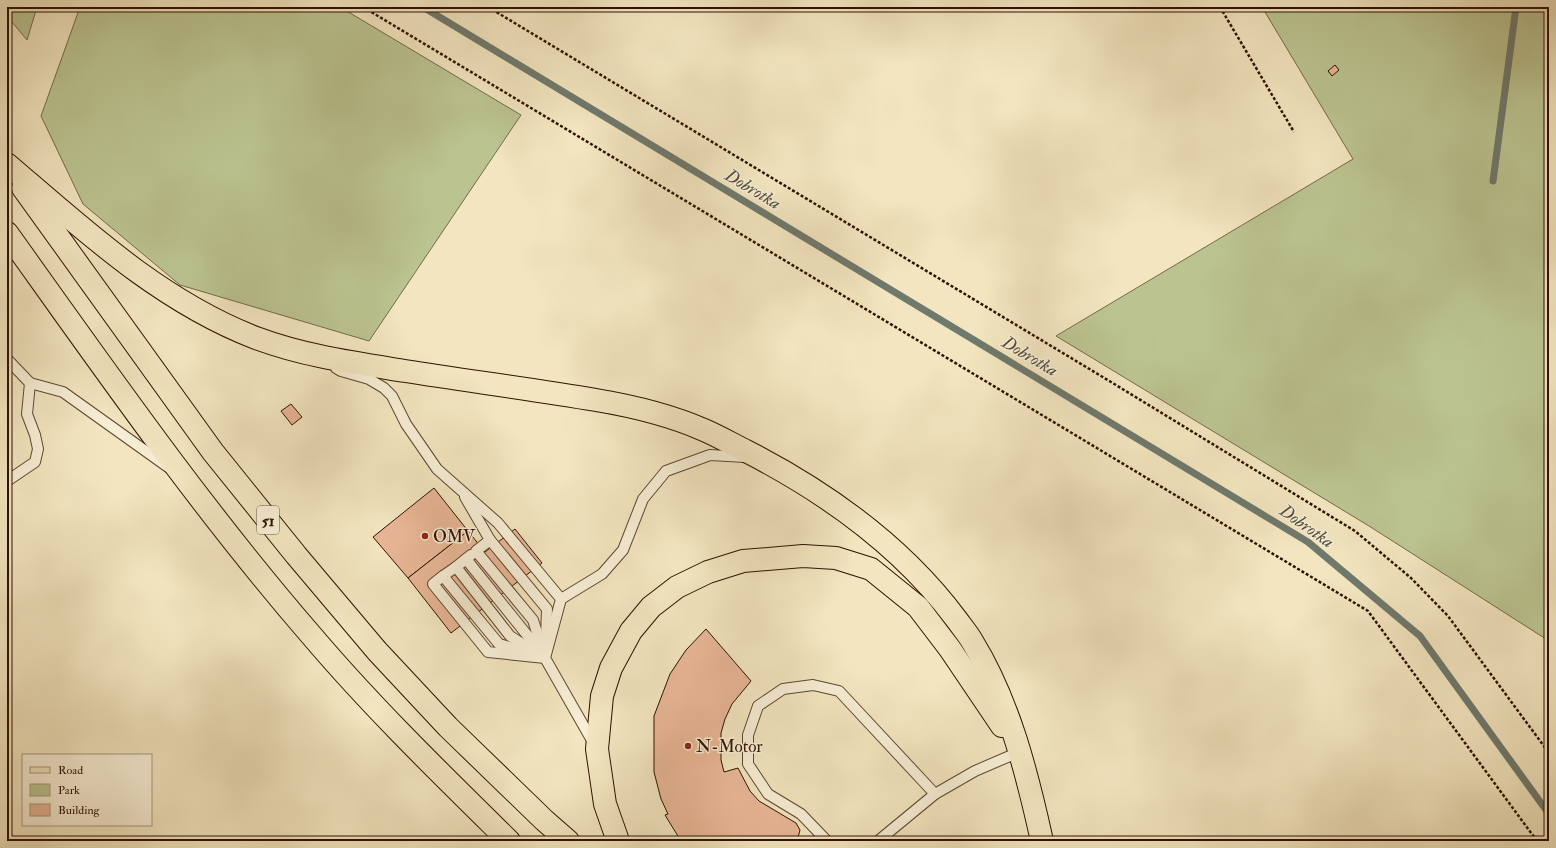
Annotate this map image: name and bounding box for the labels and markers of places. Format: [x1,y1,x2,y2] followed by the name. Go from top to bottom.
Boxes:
[433,526,476,547] place label: OMV
[420,531,430,541] marker: OMV
[696,736,763,757] place label: N-Motor
[683,741,693,751] marker: N-Motor

